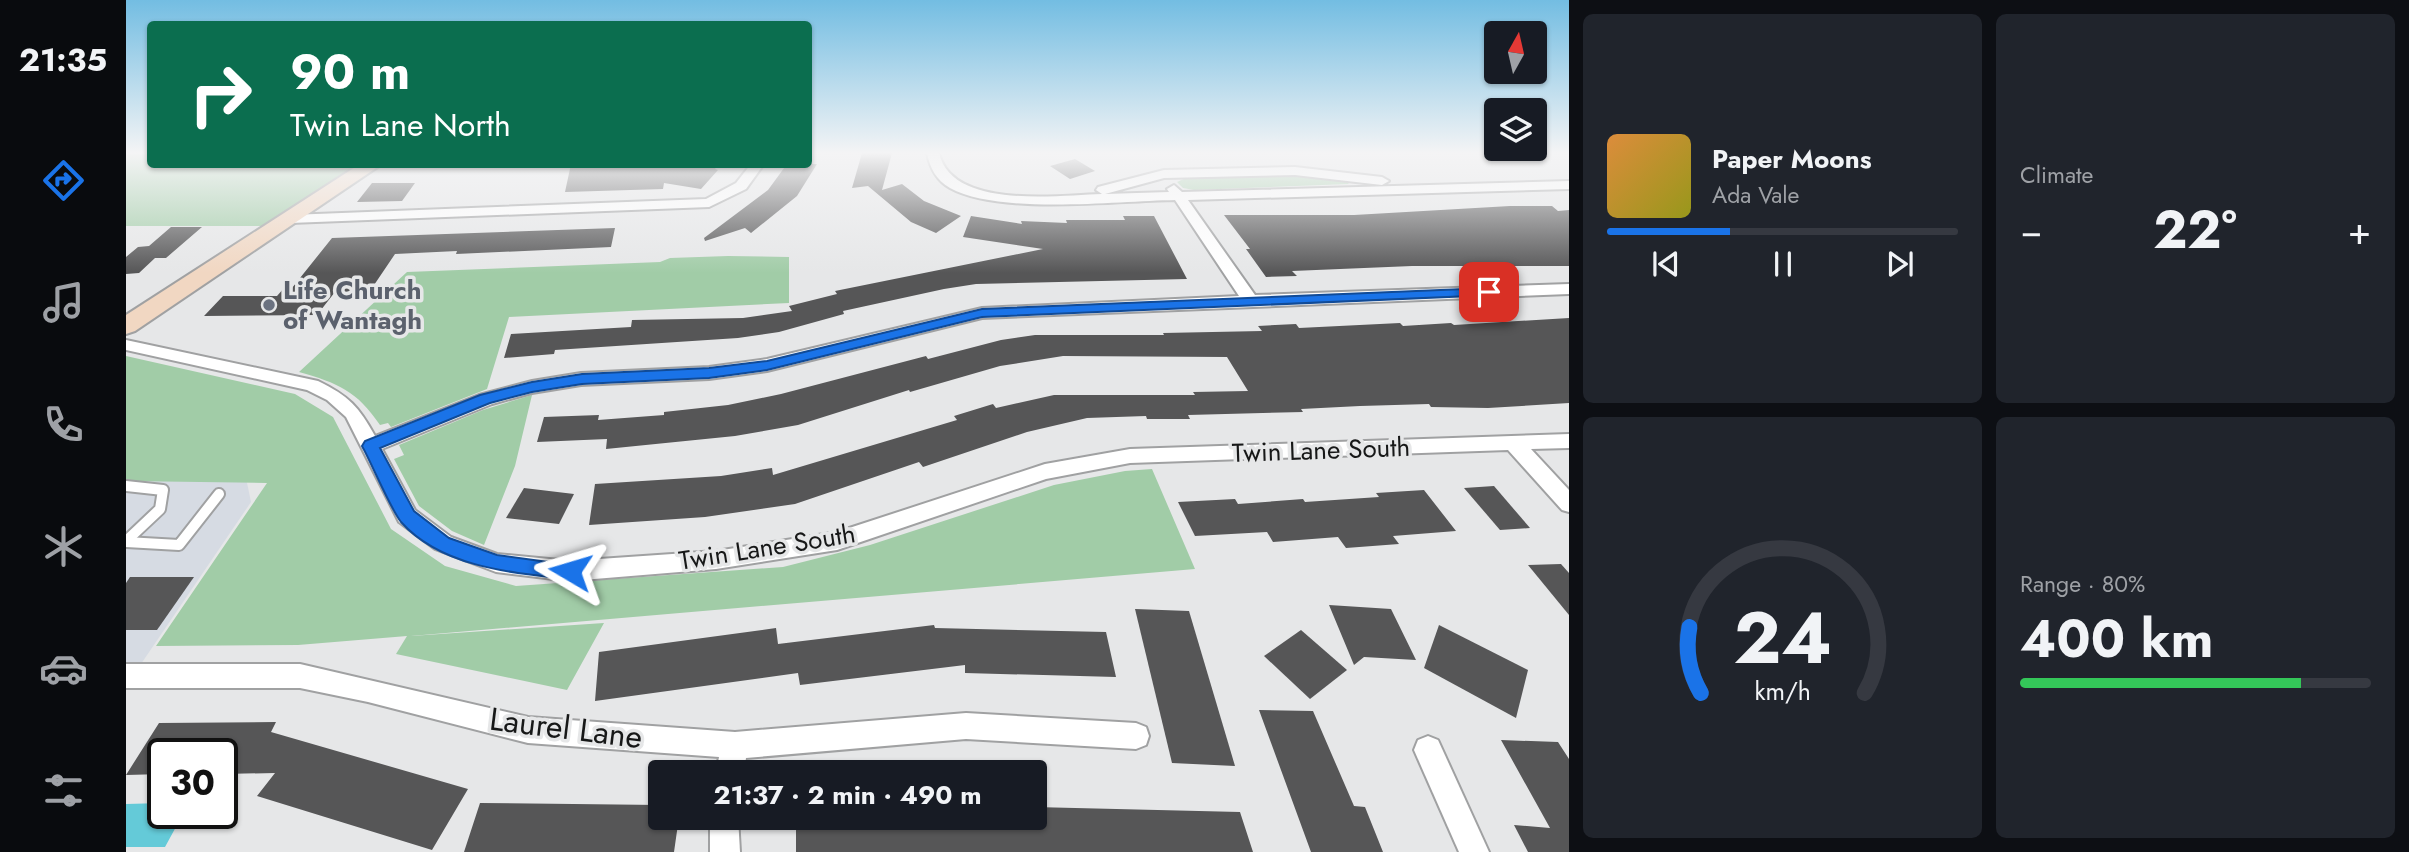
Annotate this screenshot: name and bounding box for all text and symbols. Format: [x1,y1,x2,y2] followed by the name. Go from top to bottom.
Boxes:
[1484,21,1547,84] north arrow
[1484,21,1547,161] map controls
[19,37,107,83] text: 21:35
[290,37,410,107] text: 90 m
[175,49,266,140] icon: right
[1484,98,1547,161] button: layers
[290,102,511,148] text: Twin Lane North
[1712,140,1872,178] text: Paper Moons
[39,156,88,205] icon: directions
[2020,158,2093,192] text: Climate
[1712,178,1799,212] text: Ada Vale
[2153,192,2237,268] text: 22°
[2020,203,2042,258] text: −
[2348,203,2371,258] text: +
[1647,245,1685,283] icon: previous
[1764,245,1802,283] icon: pause
[1881,245,1919,283] icon: next
[1459,262,1519,322] pin
[283,271,422,339] place label: Life Church of Wantagh
[1470,273,1508,311] icon: arrive
[39,278,88,327] icon: music
[261,297,277,313] marker: Life Church of Wantagh
[39,400,88,449] icon: phone
[1231,428,1411,472] street label: Twin Lane South
[676,514,858,580] street label: Twin Lane South
[39,522,88,571] icon: climate
[533,534,607,608] position arrow
[2020,567,2145,601] text: Range · 80%
[1733,586,1832,691] text: 24
[2020,601,2213,677] text: 400 km
[39,644,88,693] icon: car
[1754,673,1811,709] text: km/h
[487,696,645,760] street label: Laurel Lane
[147,738,238,829] speed limit sign: 30
[39,766,88,815] icon: filters
[713,776,982,814] text: 21:37 · 2 min · 490 m

